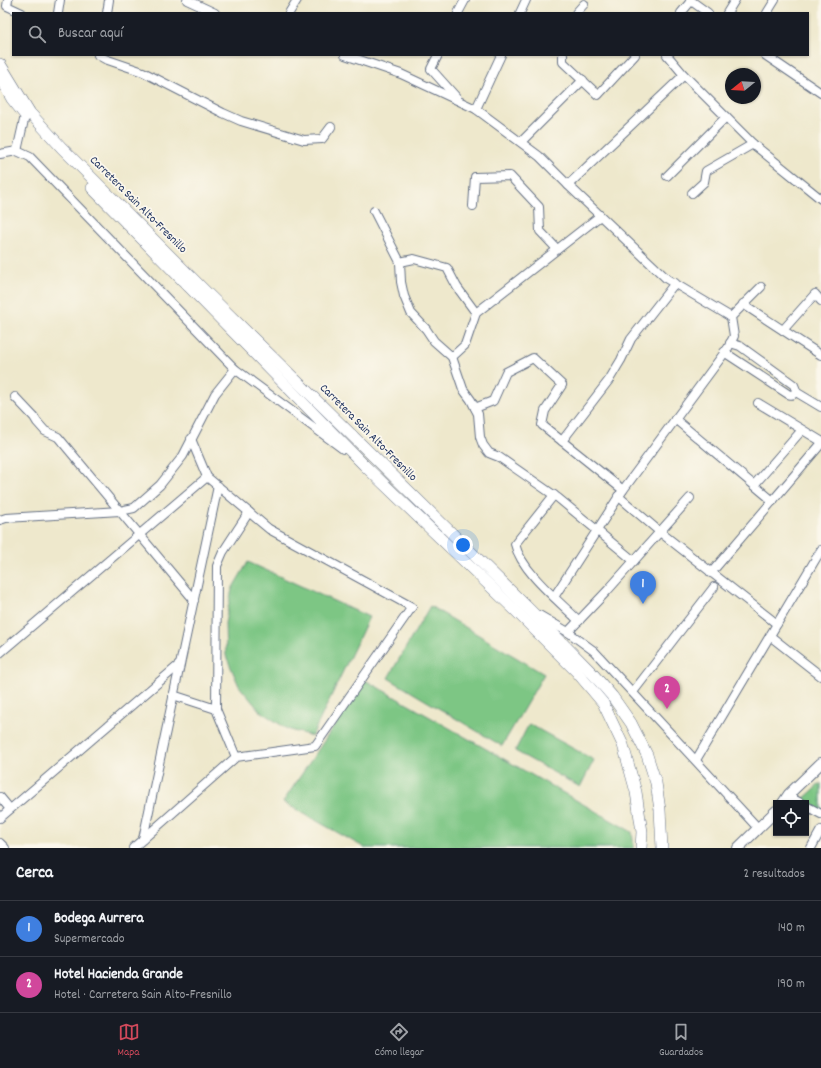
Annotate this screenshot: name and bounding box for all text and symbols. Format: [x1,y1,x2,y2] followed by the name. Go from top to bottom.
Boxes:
[12,12,809,56] search box
[26,23,48,45] icon: search
[58,23,123,45] text: Buscar aquí
[725,68,761,104] north arrow
[85,152,191,258] street label: Carretera Sain Alto-Fresnillo
[315,380,421,486] street label: Carretera Sain Alto-Fresnillo
[453,535,473,555] your location
[630,571,656,604] pin: 1
[654,676,680,709] pin: 2
[773,800,809,836] map controls
[773,800,809,836] button: locate
[16,862,53,886] text: Cerca
[743,865,805,884] text: 2 resultados
[54,908,143,930] text: Bodega Aurrera
[28,919,30,938] text: 1
[778,919,805,938] text: 140 m
[54,930,125,949] text: Supermercado
[54,964,183,986] text: Hotel Hacienda Grande
[26,975,32,994] text: 2
[777,975,805,994] text: 190 m
[54,986,232,1005] text: Hotel · Carretera Sain Alto-Fresnillo
[118,1021,140,1061] tab: Mapa
[375,1021,424,1061] tab: Cómo llegar
[659,1021,703,1061] tab: Guardados

